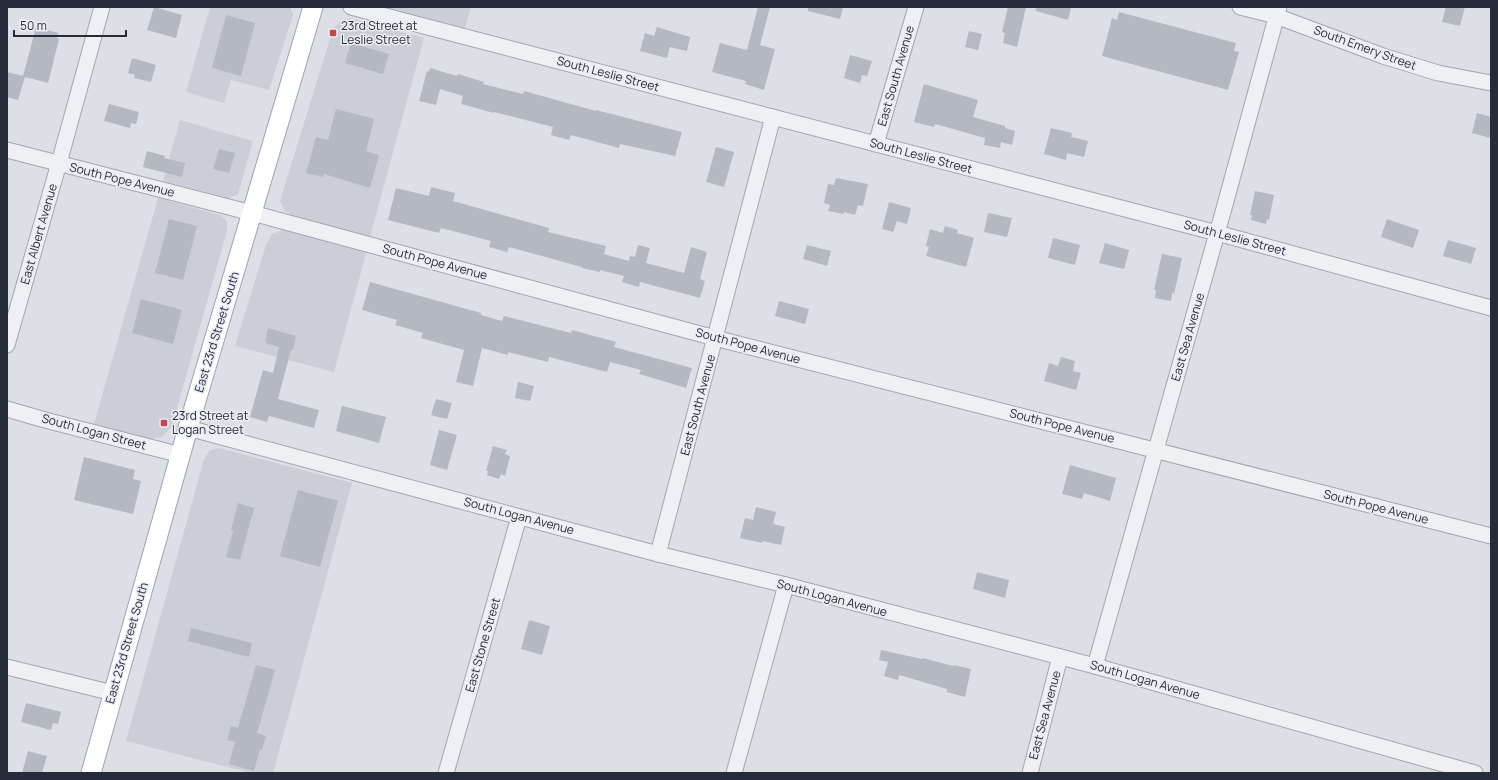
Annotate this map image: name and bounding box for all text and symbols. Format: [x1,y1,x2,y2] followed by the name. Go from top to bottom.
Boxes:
[14,12,126,38] scale bar
[20,17,47,34] text: 50 m
[341,17,418,48] place label: 23rd Street at Leslie Street
[1311,21,1419,74] street label: South Emery Street
[873,24,918,128] street label: East South Avenue
[328,28,338,38] marker: 23rd Street at Leslie Street
[555,52,662,95] street label: South Leslie Street
[868,134,975,177] street label: South Leslie Street
[68,158,177,201] street label: South Pope Avenue
[16,181,61,286] street label: East Albert Avenue
[1182,216,1289,259] street label: South Leslie Street
[381,239,489,284] street label: South Pope Avenue
[190,269,243,394] street label: East 23rd Street South
[1167,291,1208,383] street label: East Sea Avenue
[694,323,802,368] street label: South Pope Avenue
[676,352,719,457] street label: East South Avenue
[1008,404,1117,447] street label: South Pope Avenue
[172,407,249,438] place label: 23rd Street at Logan Street
[40,409,149,454] street label: South Logan Street
[159,418,169,428] marker: 23rd Street at Logan Street
[1322,485,1431,528] street label: South Pope Avenue
[462,493,576,538] street label: South Logan Avenue
[775,575,889,620] street label: South Logan Avenue
[101,580,152,705] street label: East 23rd Street South
[461,595,504,694] street label: East Stone Street
[1088,656,1202,703] street label: South Logan Avenue
[1024,669,1065,761] street label: East Sea Avenue

